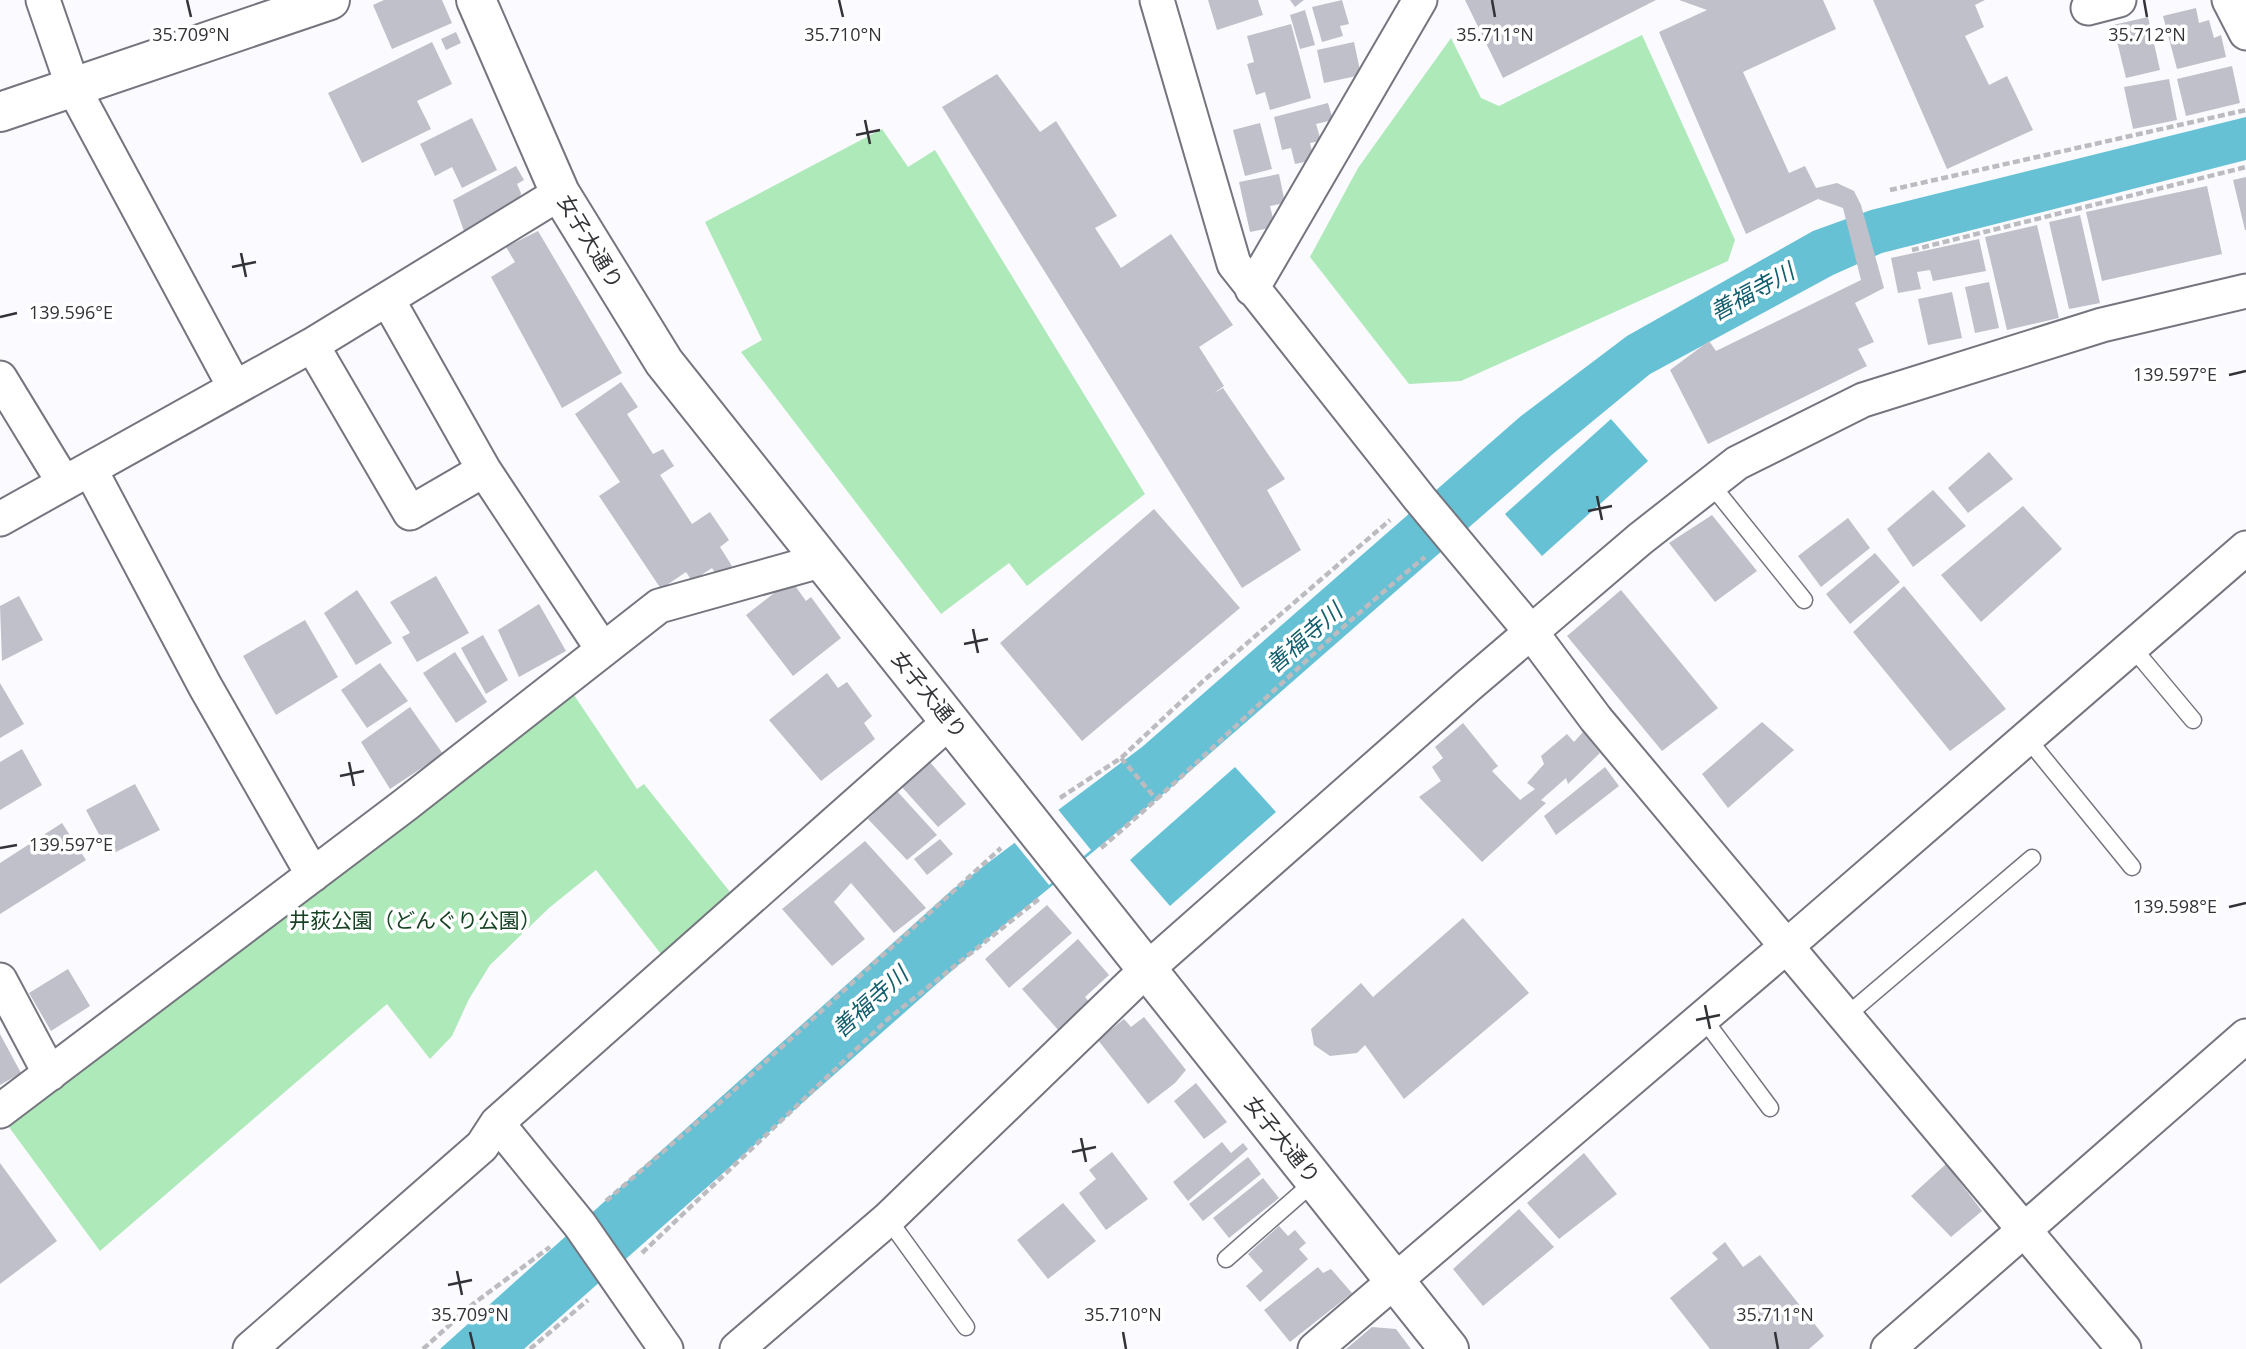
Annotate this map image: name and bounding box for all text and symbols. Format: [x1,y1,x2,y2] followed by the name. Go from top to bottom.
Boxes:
[152,22,230,46] text: 35.709°N
[804,22,882,46] text: 35.710°N
[1456,22,1534,46] text: 35.711°N
[2108,22,2186,46] text: 35.712°N
[552,189,630,294] street label: 女子大通り
[1704,253,1802,327] water label: 善福寺川
[29,300,113,324] text: 139.596°E
[2133,362,2217,386] text: 139.597°E
[1258,593,1351,679] water label: 善福寺川
[886,645,974,744] street label: 女子大通り
[29,832,113,856] text: 139.597°E
[2133,894,2217,918] text: 139.598°E
[289,906,541,934] park label: 井荻公園（どんぐり公園）
[824,957,916,1044] water label: 善福寺川
[1239,1090,1327,1189] street label: 女子大通り
[431,1302,509,1326] text: 35.709°N
[1084,1302,1162,1326] text: 35.710°N
[1736,1302,1814,1326] text: 35.711°N

